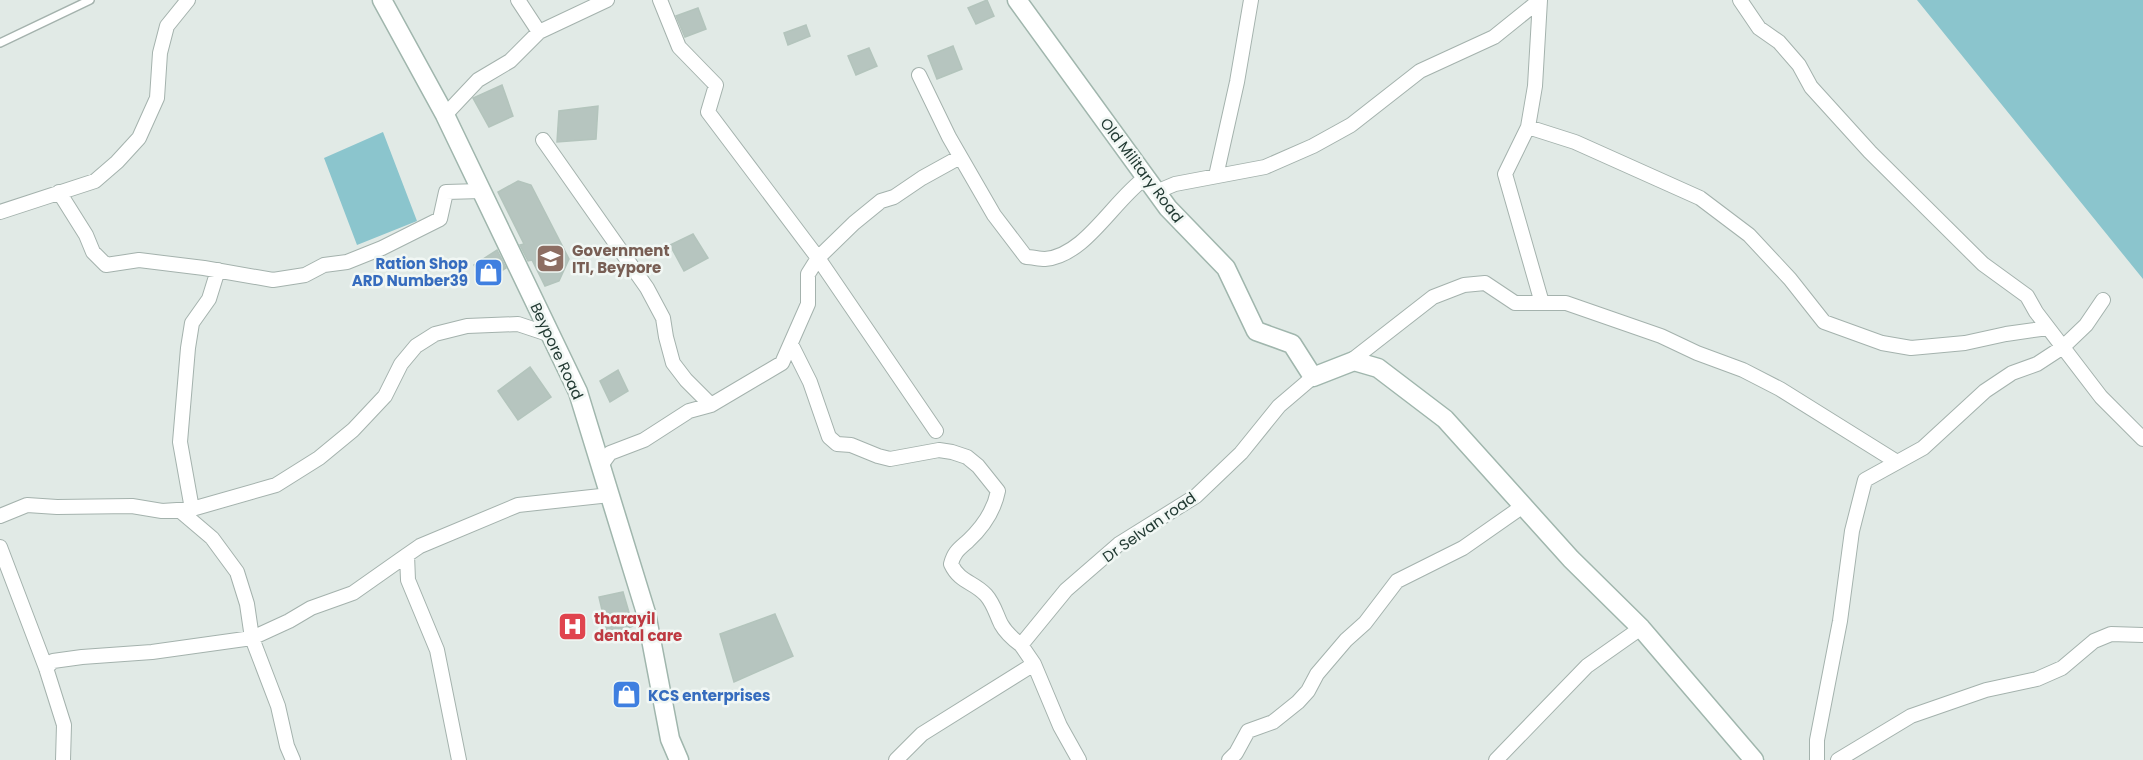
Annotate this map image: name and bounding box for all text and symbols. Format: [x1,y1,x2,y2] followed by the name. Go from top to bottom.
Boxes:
[1096,113,1188,227] street label: Old Military Road
[572,240,669,278] place label: Government ITI, Beypore
[535,243,567,275] school or university icon: Government ITI, Beypore
[352,253,468,291] place label: Ration Shop ARD Number39
[473,256,505,288] shop icon: Ration Shop ARD Number39
[525,299,589,403] street label: Beypore Road
[1098,487,1200,567] street label: Dr Selvan road
[594,608,682,646] place label: tharayil dental care
[557,611,589,643] hospital icon: tharayil dental care
[611,679,643,711] shop icon: KCS enterprises
[648,685,770,706] place label: KCS enterprises

